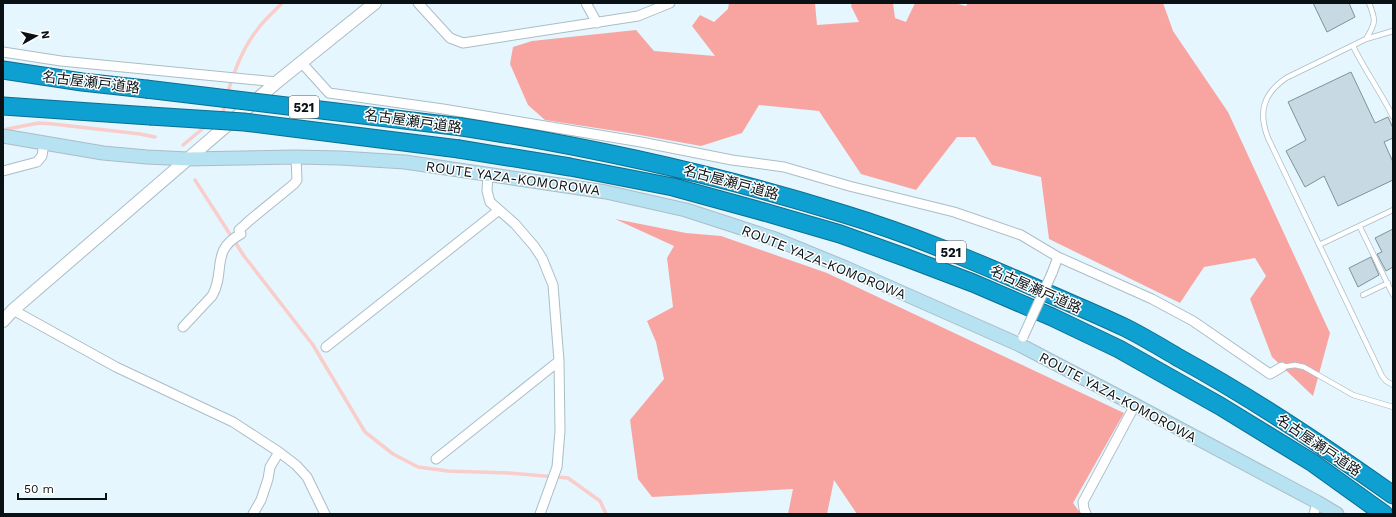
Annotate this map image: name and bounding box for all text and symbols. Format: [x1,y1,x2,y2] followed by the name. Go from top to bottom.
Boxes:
[16,16,56,56] north arrow
[38,30,52,40] text: N
[41,68,141,96] street label: 名古屋瀬戸道路
[289,96,319,118] road number: 521
[363,106,463,136] street label: 名古屋瀬戸道路
[425,158,601,198] street label: ROUTE YAZA-KOMOROWA
[682,162,780,202] street label: 名古屋瀬戸道路
[739,222,909,302] street label: ROUTE YAZA-KOMOROWA
[936,241,966,263] road number: 521
[988,262,1084,316] street label: 名古屋瀬戸道路
[1037,349,1199,445] street label: ROUTE YAZA-KOMOROWA
[1274,411,1364,479] street label: 名古屋瀬戸道路
[18,475,106,501] scale bar
[24,482,54,496] text: 50 m

